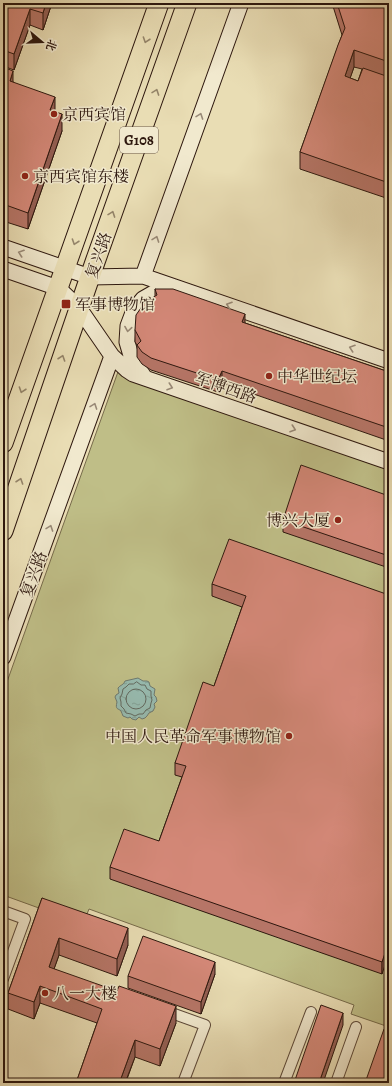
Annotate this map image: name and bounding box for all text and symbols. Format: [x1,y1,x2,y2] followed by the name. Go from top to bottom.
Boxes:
[22,22,62,62] north arrow
[142,36,151,43] one-way arrow
[42,37,60,53] text: 北
[151,88,160,95] one-way arrow
[62,104,126,126] place label: 京西宾馆
[49,109,59,119] marker: 京西宾馆
[195,113,204,120] one-way arrow
[120,127,158,153] road number: G108
[33,166,129,188] place label: 京西宾馆东楼
[20,171,30,181] marker: 京西宾馆东楼
[108,211,116,218] one-way arrow
[81,229,117,282] street label: 复兴路
[152,235,160,242] one-way arrow
[71,238,80,245] one-way arrow
[17,250,24,258] one-way arrow
[75,294,155,316] place label: 军事博物馆
[60,298,72,310] marker: 军事博物馆
[226,302,233,310] one-way arrow
[124,326,133,333] one-way arrow
[349,344,356,353] one-way arrow
[58,355,66,362] one-way arrow
[277,366,357,388] place label: 中华世纪坛
[192,367,260,409] street label: 军博西路
[264,371,274,381] marker: 中华世纪坛
[167,382,174,391] one-way arrow
[18,387,26,394] one-way arrow
[89,403,98,410] one-way arrow
[290,425,297,433] one-way arrow
[15,478,23,485] one-way arrow
[266,510,330,532] place label: 博兴大厦
[333,515,343,525] marker: 博兴大厦
[45,525,53,532] one-way arrow
[15,548,52,601] street label: 复兴路
[105,726,281,748] place label: 中国人民革命军事博物馆
[284,731,294,741] marker: 中国人民革命军事博物馆
[53,983,117,1005] place label: 八一大楼
[40,988,50,998] marker: 八一大楼

